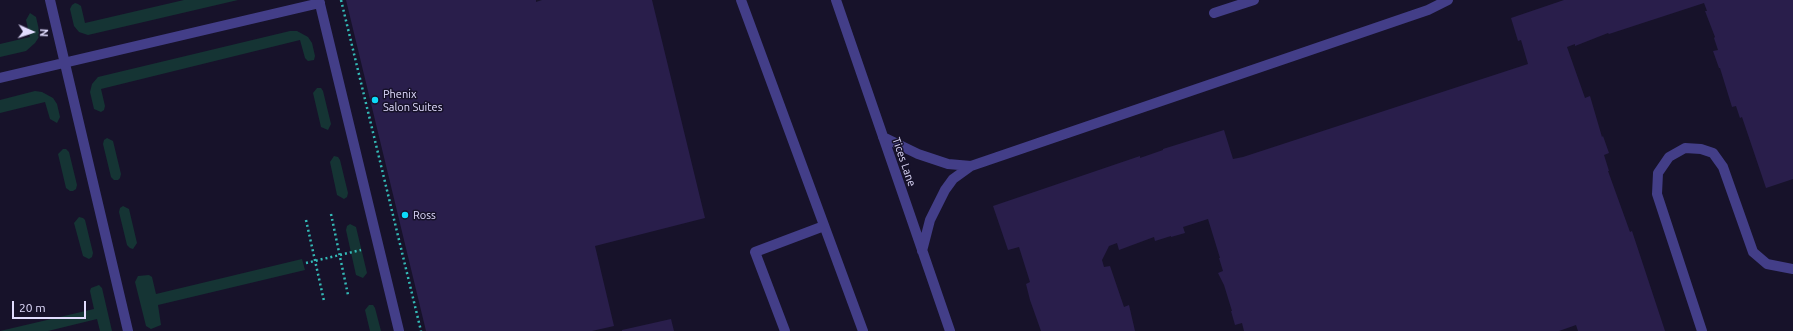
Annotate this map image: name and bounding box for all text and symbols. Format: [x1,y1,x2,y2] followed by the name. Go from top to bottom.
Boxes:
[12,12,52,52] north arrow
[38,28,50,37] text: N
[383,87,442,113] place label: Phenix Salon Suites
[370,95,380,105] marker: Phenix Salon Suites
[889,136,919,188] street label: Tices Lane
[413,208,436,222] place label: Ross
[400,210,410,220] marker: Ross
[14,293,88,319] scale bar
[19,301,46,314] text: 20 m

